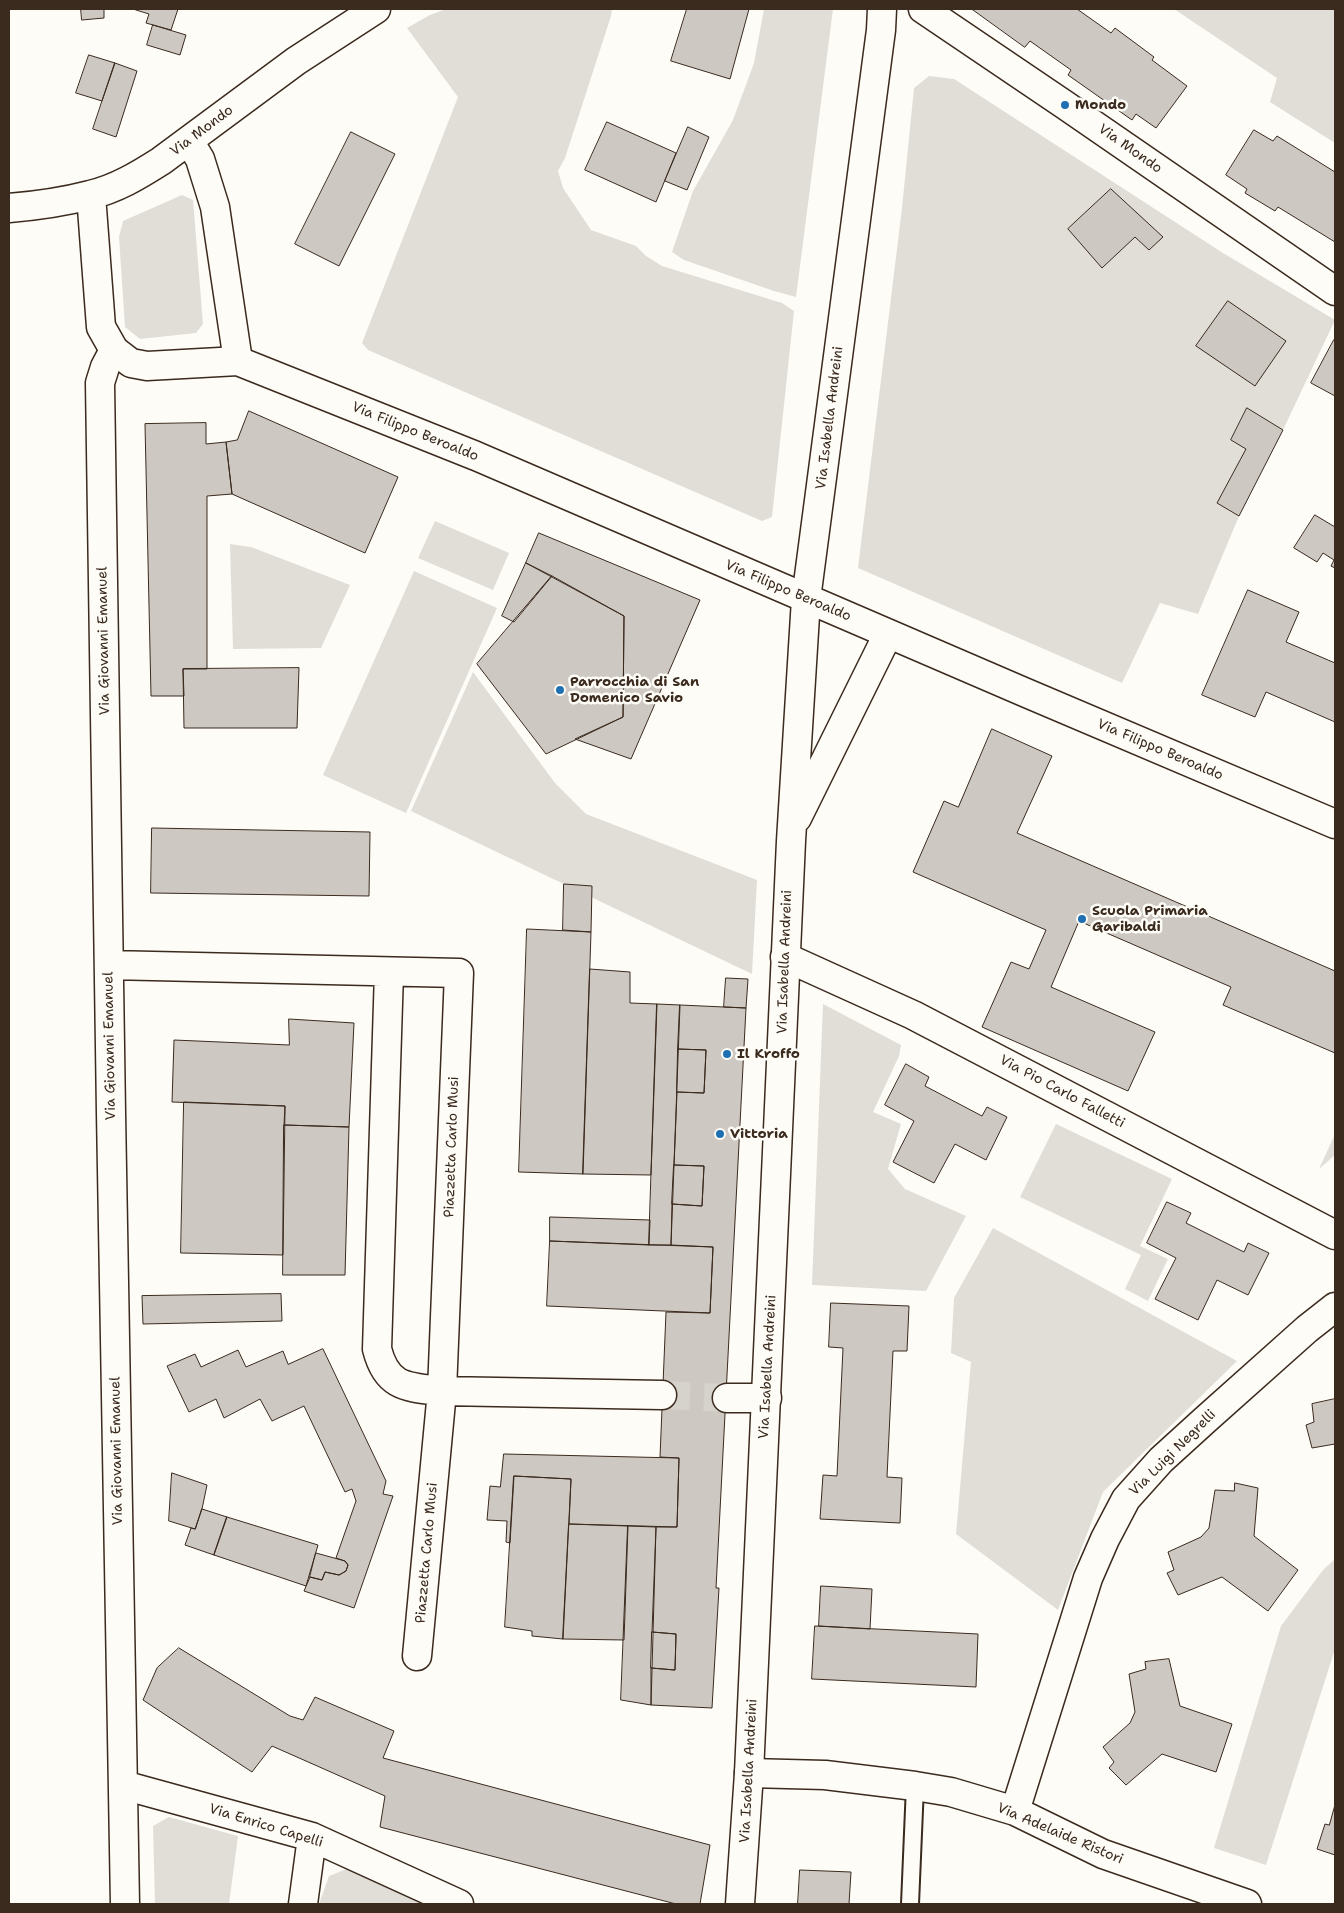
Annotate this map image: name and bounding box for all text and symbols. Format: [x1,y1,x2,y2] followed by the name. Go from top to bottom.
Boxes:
[1075,97,1126,113] place label: Mondo
[1059,99,1071,111] marker: Mondo
[167,102,237,160] street label: Via Mondo
[1095,121,1165,177] street label: Via Mondo
[813,345,847,491] street label: Via Isabella Andreini
[349,399,481,465] street label: Via Filippo Beroaldo
[722,557,854,625] street label: Via Filippo Beroaldo
[94,567,114,715] street label: Via Giovanni Emanuel
[570,674,699,706] place label: Parrocchia di San Domenico Savio
[554,684,566,696] marker: Parrocchia di San Domenico Savio
[1094,716,1226,784] street label: Via Filippo Beroaldo
[774,890,796,1034] street label: Via Isabella Andreini
[1092,903,1208,936] place label: Scuola Primaria Garibaldi
[1076,913,1088,925] marker: Scuola Primaria Garibaldi
[100,972,120,1120] street label: Via Giovanni Emanuel
[737,1046,800,1062] place label: Il Kroffo
[721,1048,733,1060] marker: Il Kroffo
[996,1052,1128,1132] street label: Via Pio Carlo Falletti
[441,1076,463,1218] street label: Piazzetta Carlo Musi
[730,1126,788,1142] place label: Vittoria
[714,1128,726,1140] marker: Vittoria
[756,1294,780,1440] street label: Via Isabella Andreini
[107,1377,127,1525] street label: Via Giovanni Emanuel
[1126,1406,1220,1500] street label: Via Luigi Negrelli
[412,1482,442,1624] street label: Piazzetta Carlo Musi
[737,1698,761,1844] street label: Via Isabella Andreini
[994,1800,1126,1868] street label: Via Adelaide Ristori
[207,1801,325,1851] street label: Via Enrico Capelli

